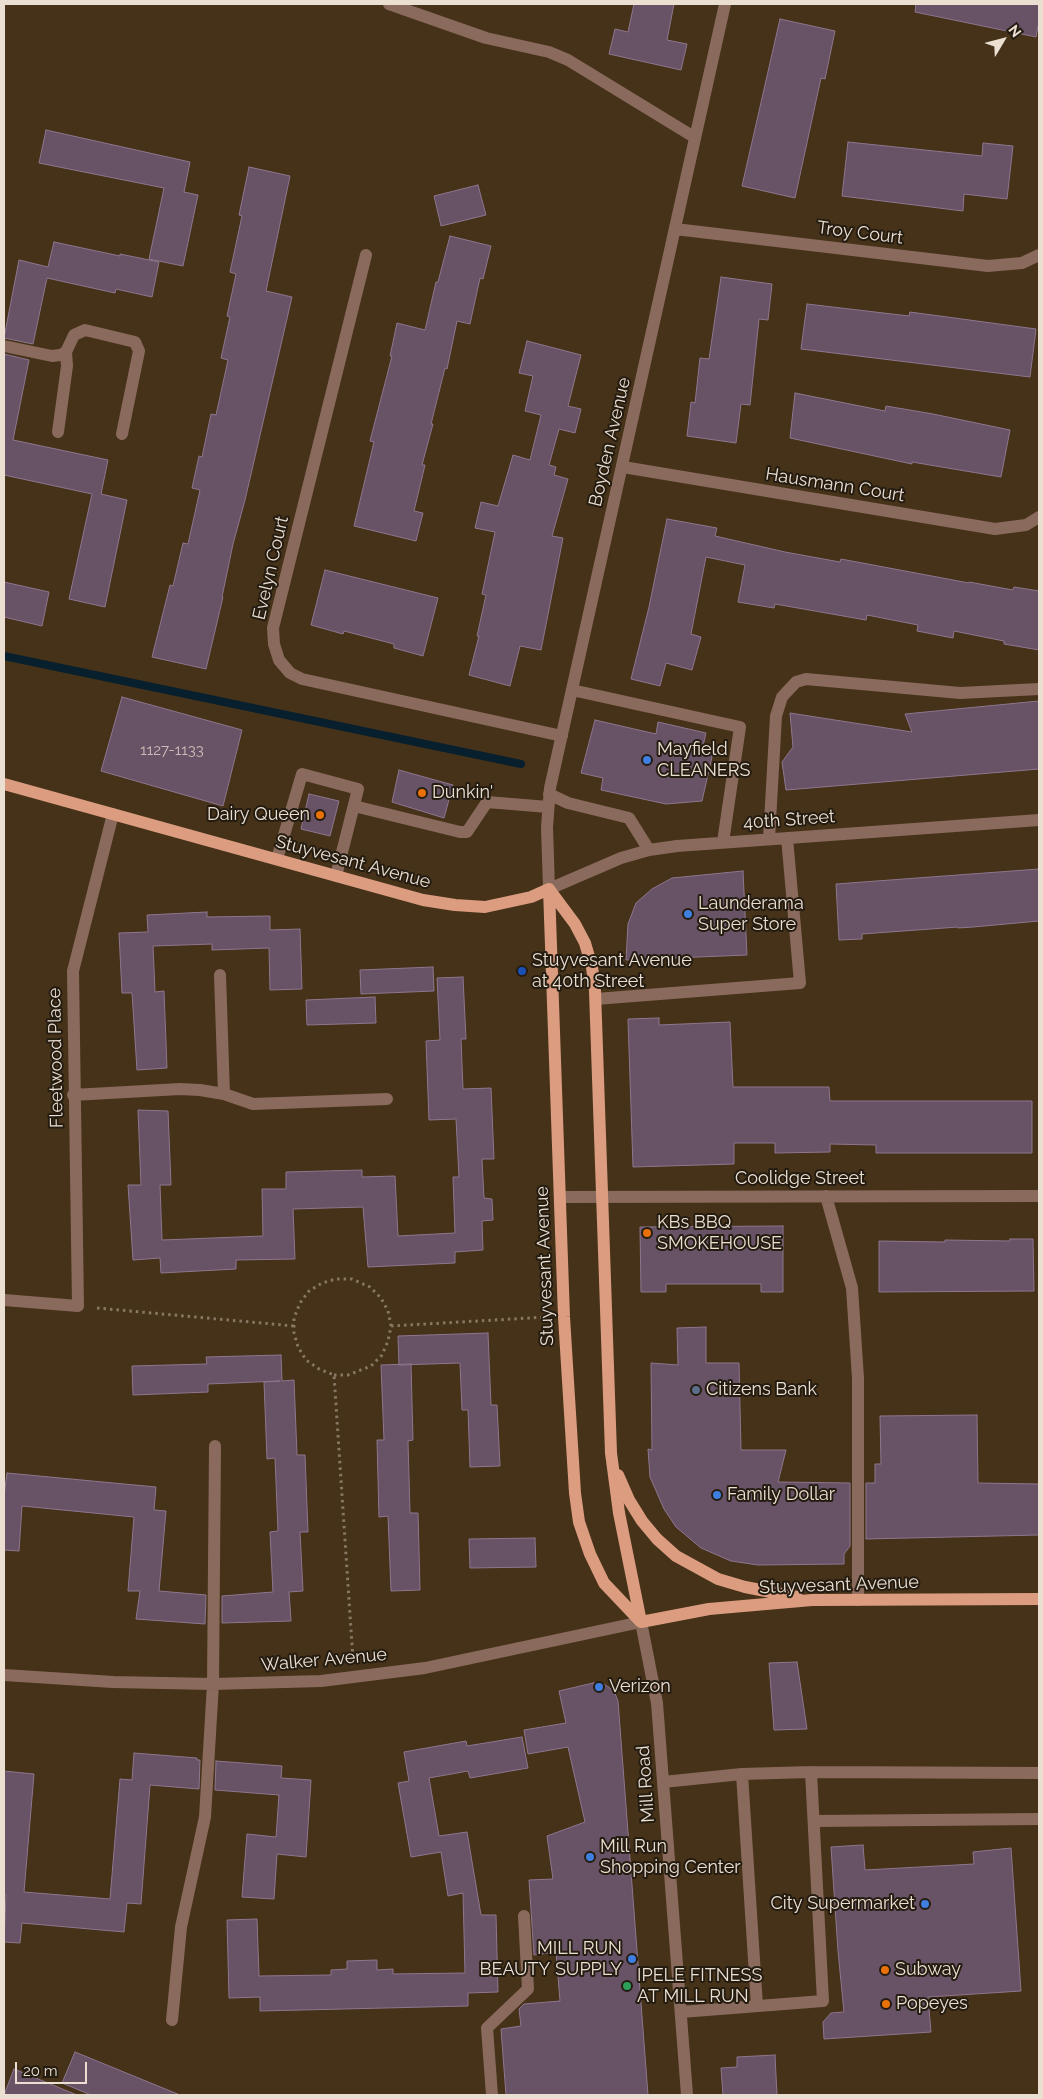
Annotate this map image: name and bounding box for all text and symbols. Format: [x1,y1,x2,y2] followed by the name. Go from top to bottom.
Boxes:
[978,15,1028,65] north arrow
[1005,22,1025,40] text: N
[816,217,904,249] street label: Troy Court
[585,375,635,509] street label: Boyden Avenue
[764,463,906,507] street label: Hausmann Court
[249,514,293,622] street label: Evelyn Court
[657,739,751,782] place label: Mayfield CLEANERS
[140,741,204,759] house number: 1127-1133
[641,754,653,766] marker: Mayfield CLEANERS
[432,782,493,804] place label: Dunkin'
[416,787,428,799] marker: Dunkin'
[207,804,310,826] place label: Dairy Queen
[742,806,836,834] street label: 40th Street
[314,809,326,821] marker: Dairy Queen
[273,831,433,893] street label: Stuyvesant Avenue
[698,893,804,936] place label: Launderama Super Store
[682,908,694,920] marker: Launderama Super Store
[532,950,692,992] place label: Stuyvesant Avenue at 40th Street
[516,965,528,977] marker: Stuyvesant Avenue at 40th Street
[44,988,68,1128] street label: Fleetwood Place
[735,1168,865,1190] street label: Coolidge Street
[531,1186,559,1346] street label: Stuyvesant Avenue
[657,1212,782,1254] place label: KBs BBQ SMOKEHOUSE
[641,1227,653,1239] marker: KBs BBQ SMOKEHOUSE
[706,1379,817,1401] place label: Citizens Bank
[690,1384,702,1396] marker: Citizens Bank
[727,1484,835,1506] place label: Family Dollar
[711,1489,723,1501] marker: Family Dollar
[759,1571,919,1599] street label: Stuyvesant Avenue
[260,1644,388,1676] street label: Walker Avenue
[609,1676,671,1698] place label: Verizon
[593,1681,605,1693] marker: Verizon
[633,1745,659,1823] street label: Mill Road
[600,1836,741,1878] place label: Mill Run Shopping Center
[584,1851,596,1863] marker: Mill Run Shopping Center
[771,1893,915,1915] place label: City Supermarket
[919,1898,931,1910] marker: City Supermarket
[479,1938,622,1980] place label: MILL RUN BEAUTY SUPPLY
[626,1953,638,1965] marker: MILL RUN BEAUTY SUPPLY
[895,1959,961,1981] place label: Subway
[879,1964,891,1976] marker: Subway
[637,1965,762,2008] place label: IPELE FITNESS AT MILL RUN
[621,1980,633,1992] marker: IPELE FITNESS AT MILL RUN
[896,1993,968,2015] place label: Popeyes
[880,1998,892,2010] marker: Popeyes
[18,2052,90,2084] scale bar
[23,2062,58,2080] text: 20 m

